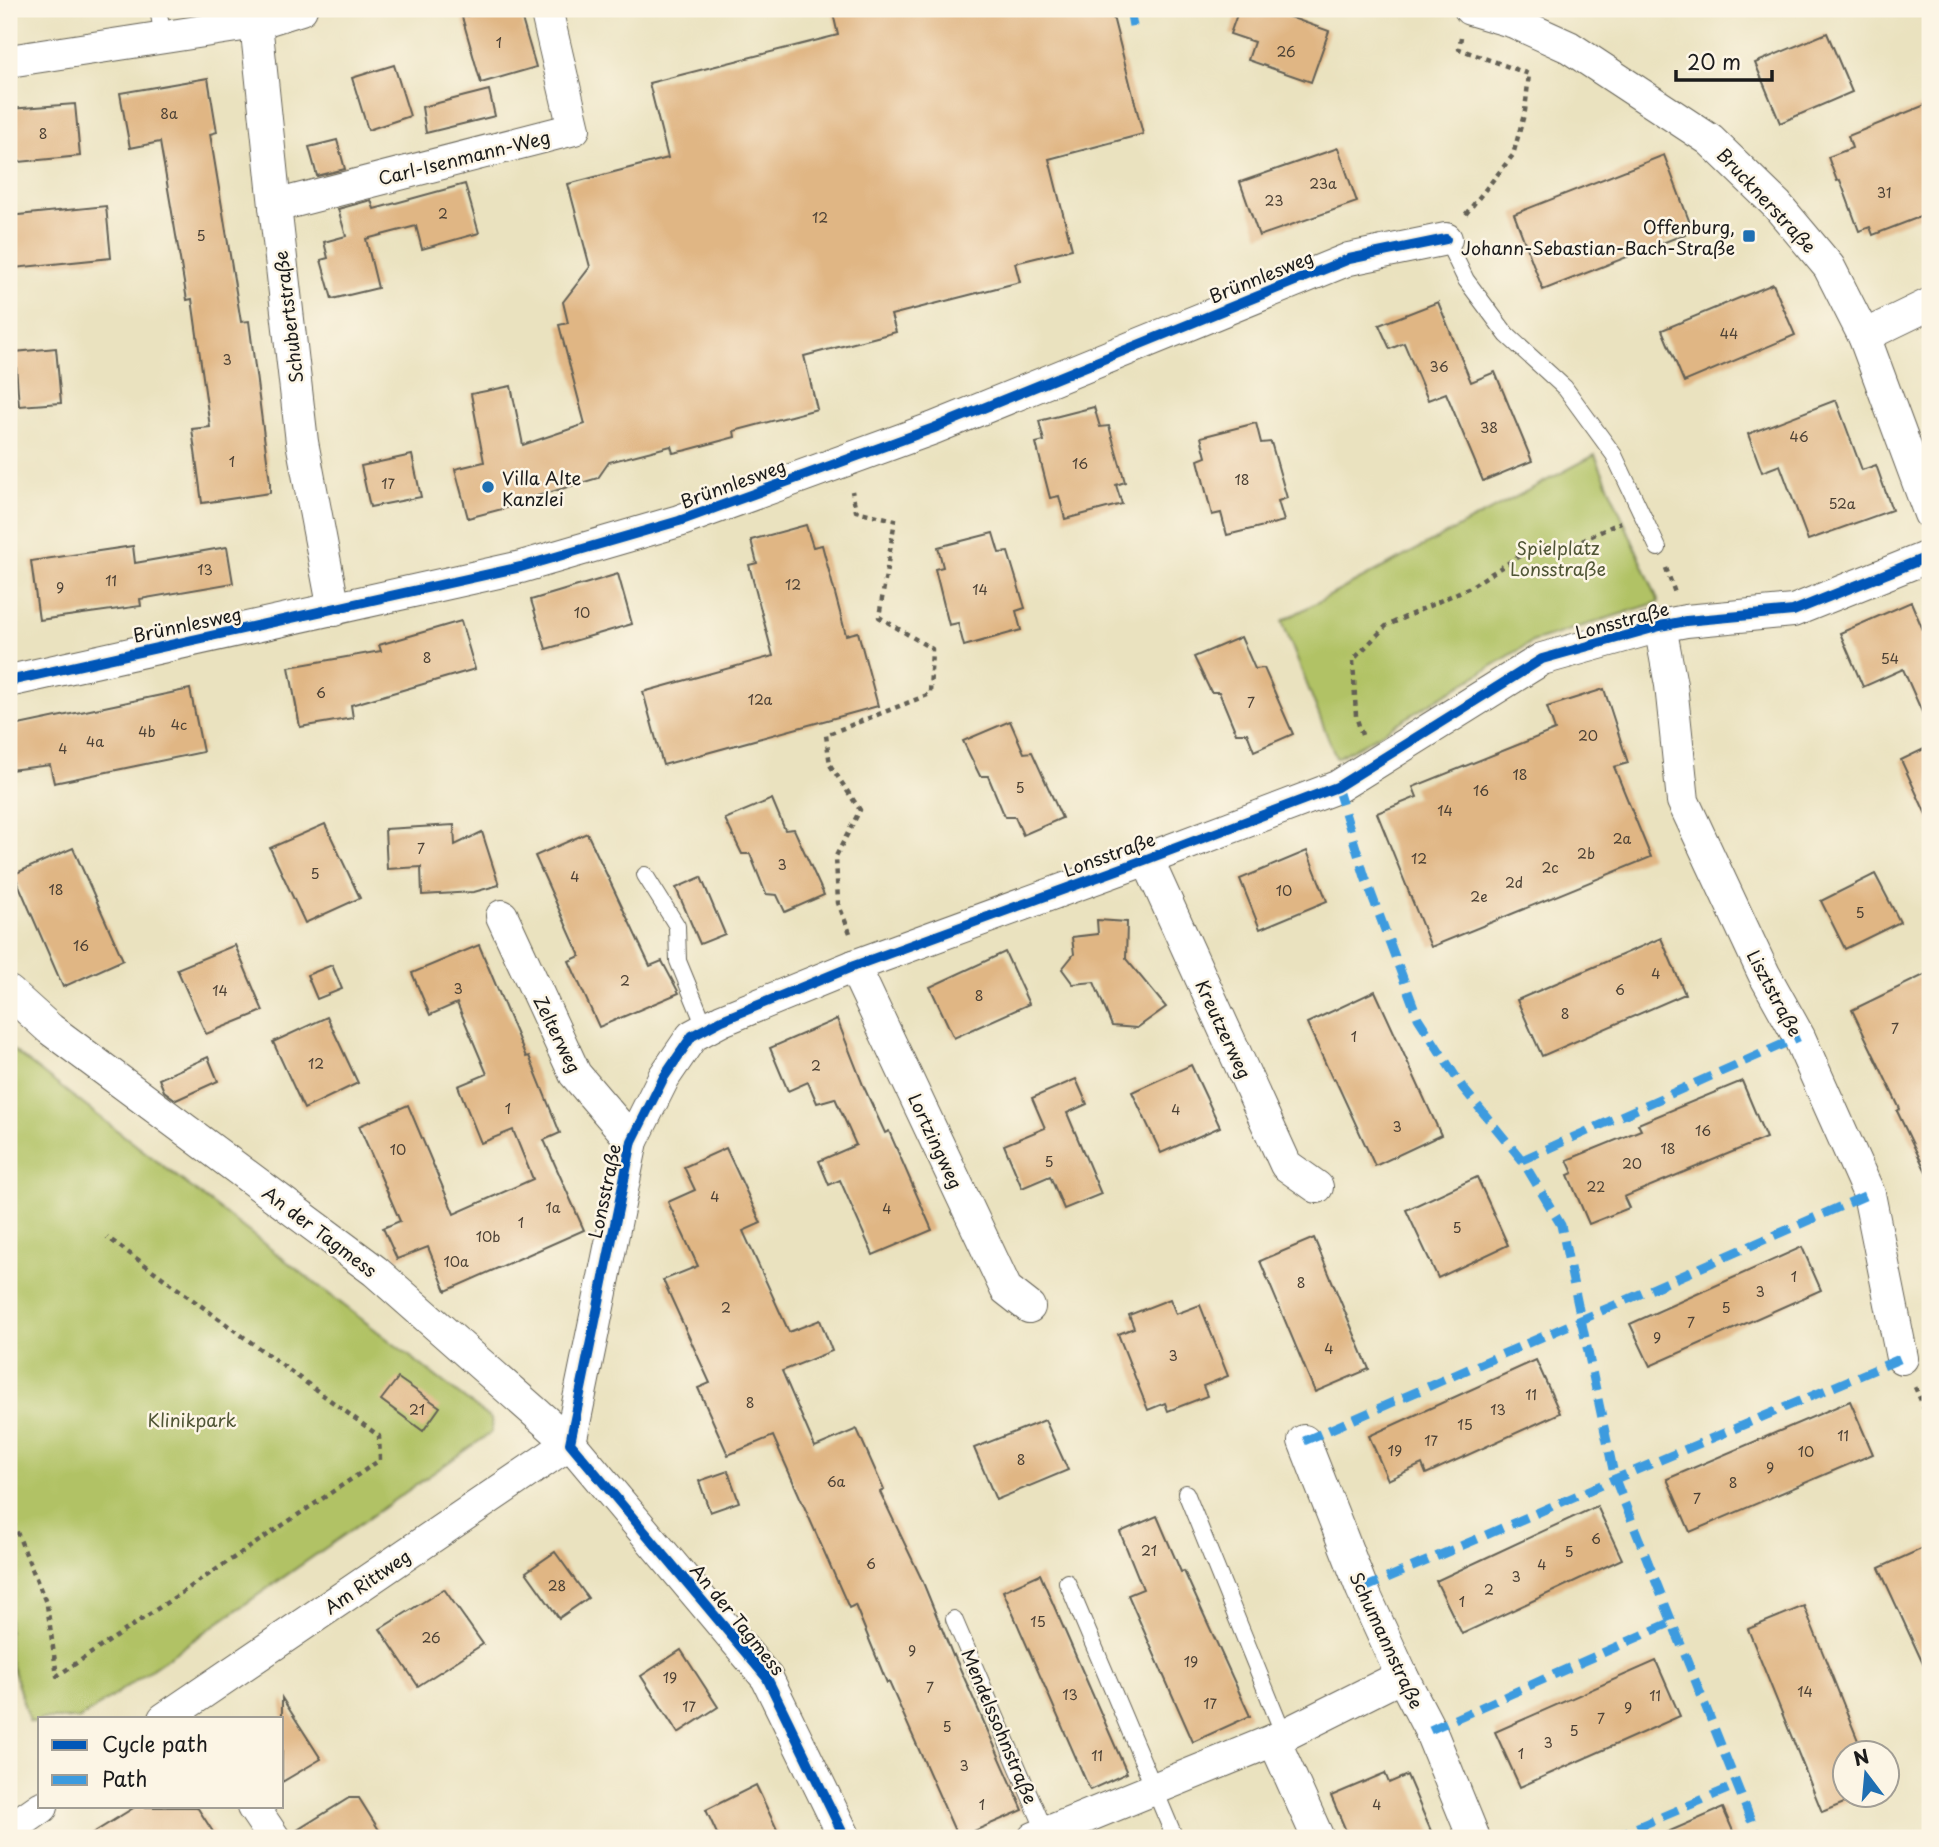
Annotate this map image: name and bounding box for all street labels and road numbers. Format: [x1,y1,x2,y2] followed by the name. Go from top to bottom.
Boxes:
[375,123,553,191] street label: Carl-Isenmann-Weg
[1711,141,1823,259] street label: Brucknerstraße
[1205,243,1317,309] street label: Brünnlesweg
[266,249,310,385] street label: Schubertstraße
[676,451,790,515] street label: Brünnlesweg
[1572,595,1672,645] street label: Lonsstraße
[130,599,244,649] street label: Brünnlesweg
[1059,825,1159,883] street label: Lonsstraße
[1741,945,1809,1041] street label: Lisztstraße
[1189,975,1259,1083] street label: Kreutzerweg
[528,990,588,1078] street label: Zelterweg
[902,1089,970,1193] street label: Lortzingweg
[581,1141,627,1241] street label: Lonsstraße
[257,1179,383,1283] street label: An der Tagmess
[318,1542,416,1620] street label: Am Rittweg
[684,1557,792,1681] street label: An der Tagmess
[1343,1567,1431,1713] street label: Schumannstraße
[955,1644,1045,1808] street label: Mendelssohnstraße

